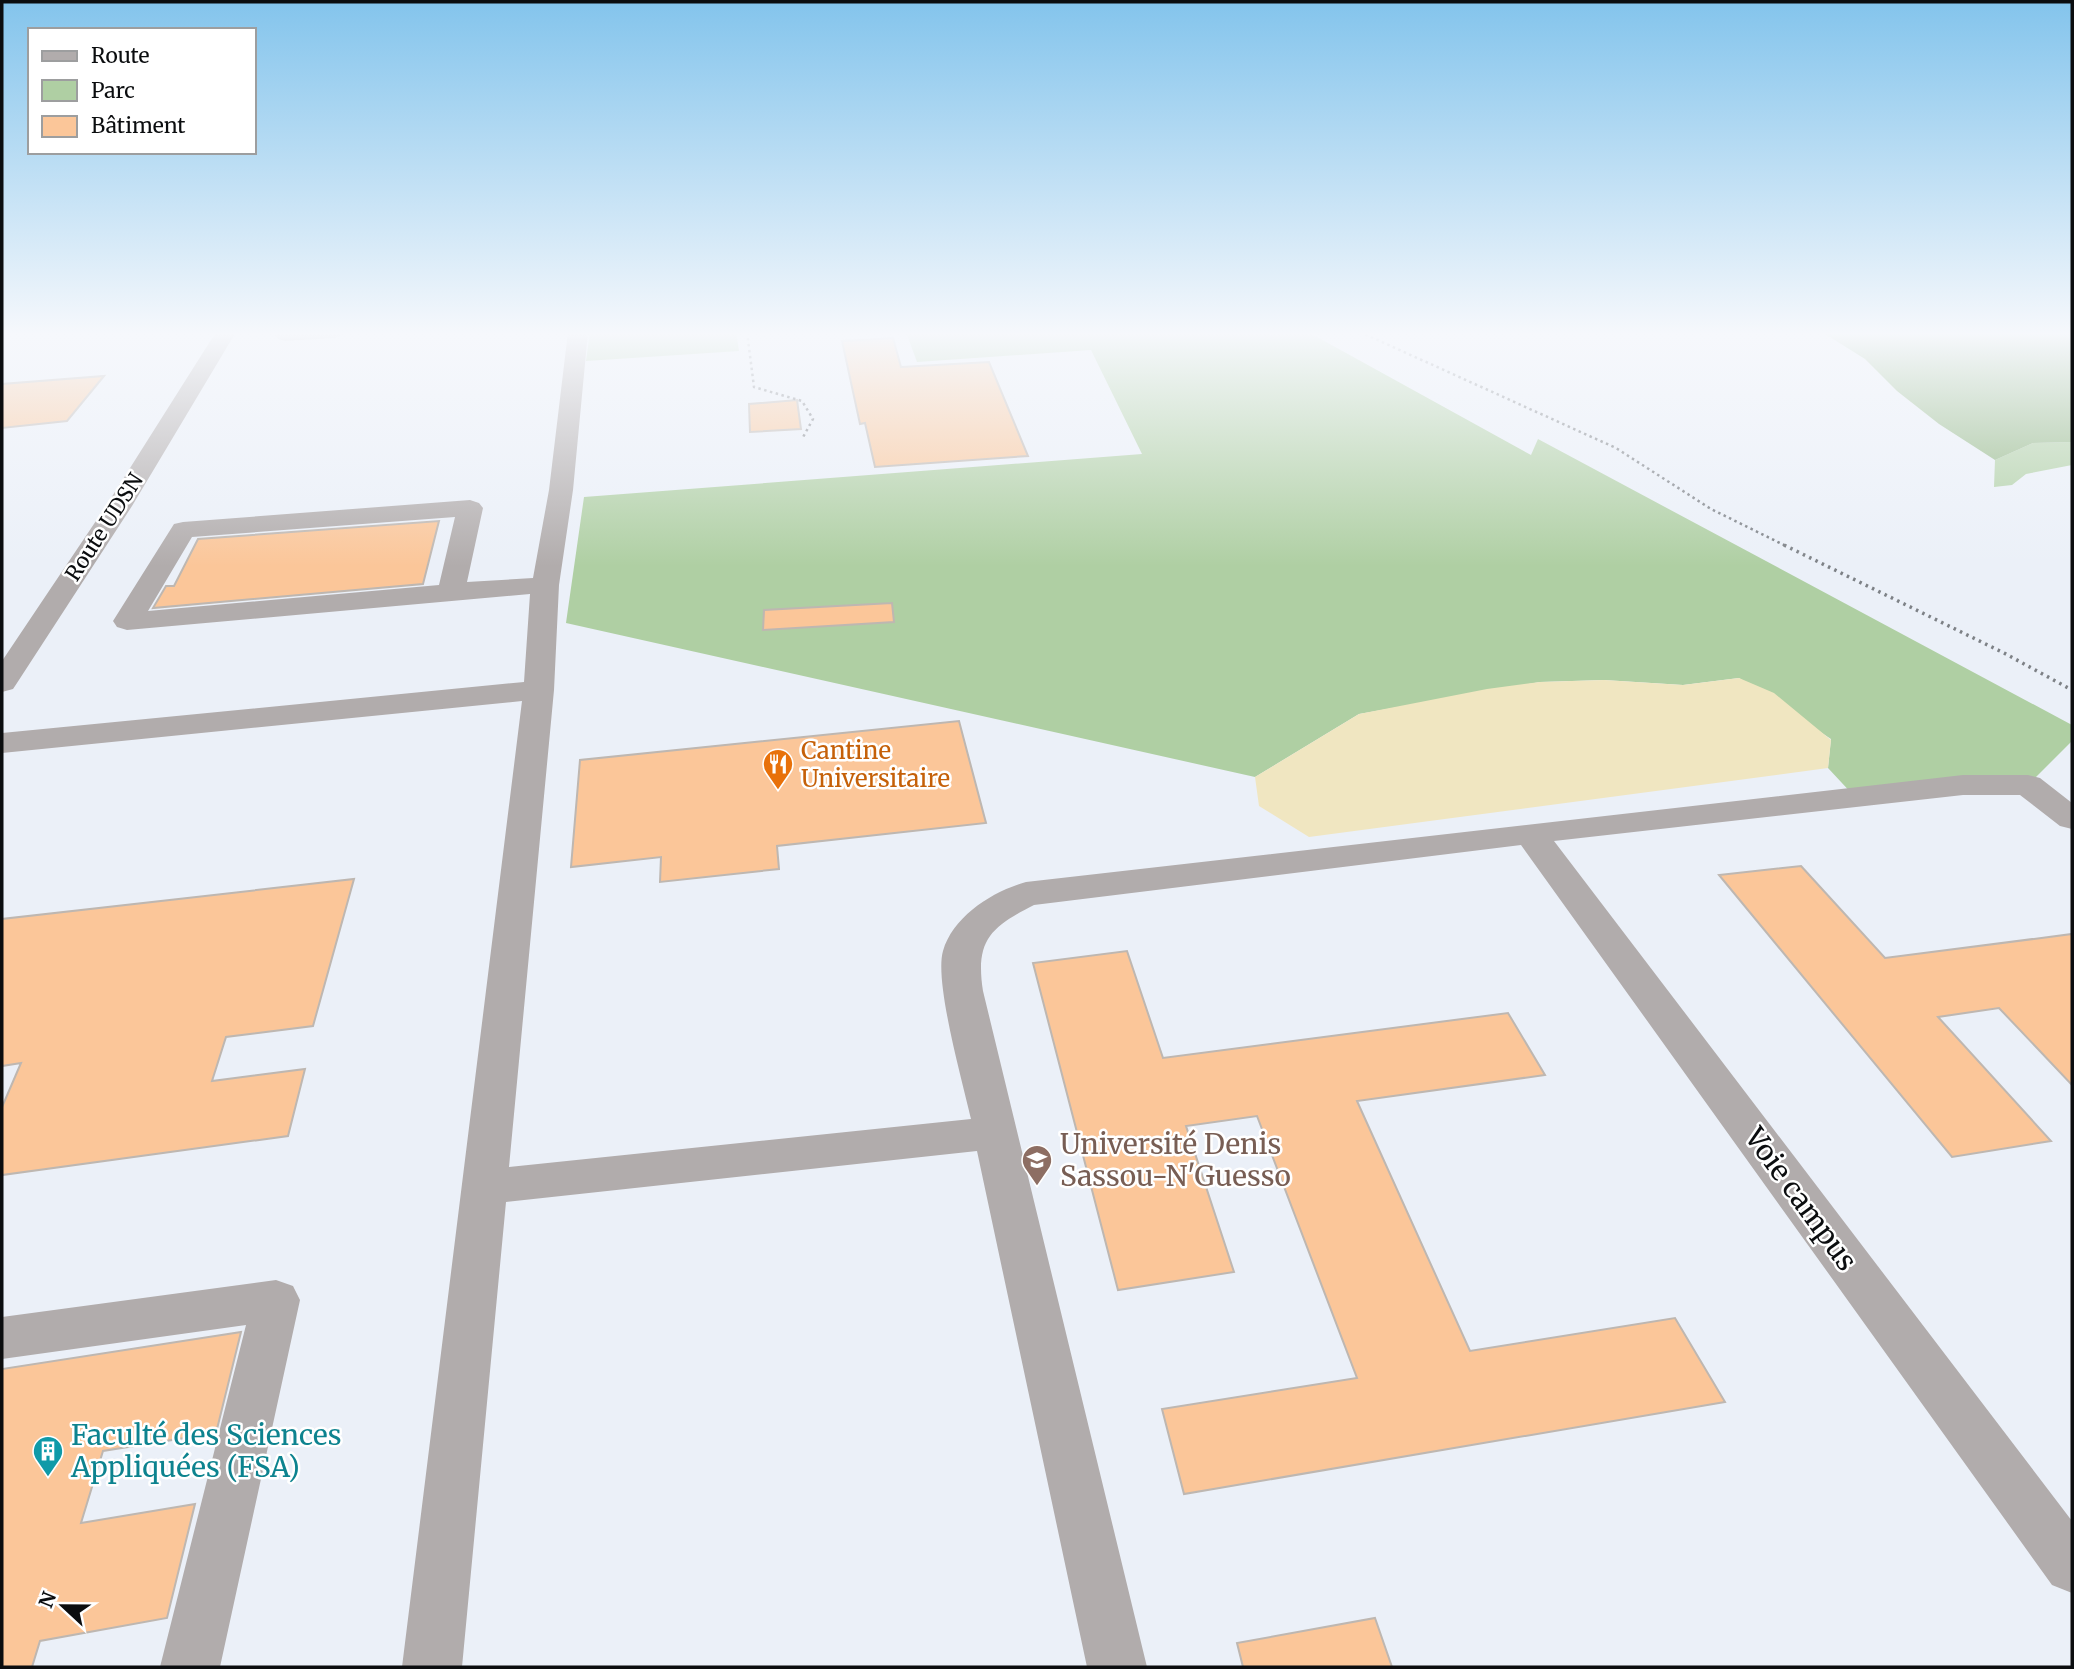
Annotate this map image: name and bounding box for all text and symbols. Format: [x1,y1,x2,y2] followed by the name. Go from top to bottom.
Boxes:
[28,28,256,154] legend
[91,42,149,69] text: Route
[91,77,135,104] text: Parc
[91,112,185,139] text: Bâtiment
[59,468,149,586] street label: Route UDSN
[801,735,950,794] place label: Cantine Universitaire
[761,747,795,791] restaurant icon: Cantine Universitaire
[1736,1120,1865,1278] street label: Voie campus
[1060,1126,1291,1194] place label: Université Denis Sassou-N'Guesso
[1020,1143,1054,1187] school or university icon: Université Denis Sassou-N'Guesso
[70,1417,342,1485] place label: Faculté des Sciences Appliquées (FSA)
[31,1434,65,1478] building icon: Faculté des Sciences Appliquées (FSA)
[28,1571,98,1641] north arrow
[33,1588,61,1611] text: N

